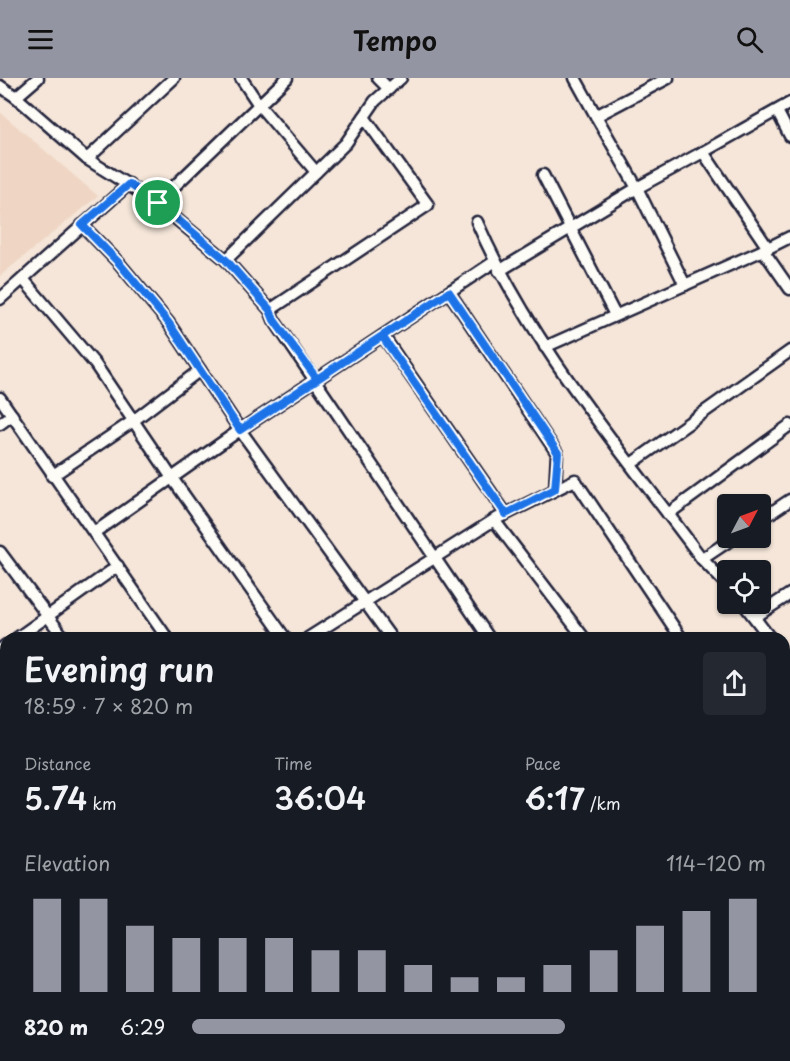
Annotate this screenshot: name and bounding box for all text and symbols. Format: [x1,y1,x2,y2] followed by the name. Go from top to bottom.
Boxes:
[353,19,437,60] text: Tempo
[24,23,57,56] icon: menu
[733,23,766,56] icon: search
[132,177,183,228] pin
[141,186,174,219] icon: arrive
[717,494,771,548] north arrow
[717,494,771,614] map controls
[717,560,771,614] button: locate
[24,643,215,693] text: Evening run
[703,652,766,715] button: share
[24,691,193,721] text: 18:59 · 7 × 820 m
[24,751,91,775] text: Distance
[274,751,312,775] text: Time
[525,751,561,775] text: Pace
[24,775,87,820] text: 5.74
[274,775,366,820] text: 36:04
[525,775,585,820] text: 6:17
[87,791,117,815] text: km
[585,791,621,815] text: /km
[24,848,110,878] text: Elevation
[666,848,766,878] text: 114–120 m
[24,1012,88,1042] text: 820 m
[120,1012,165,1042] text: 6:29

